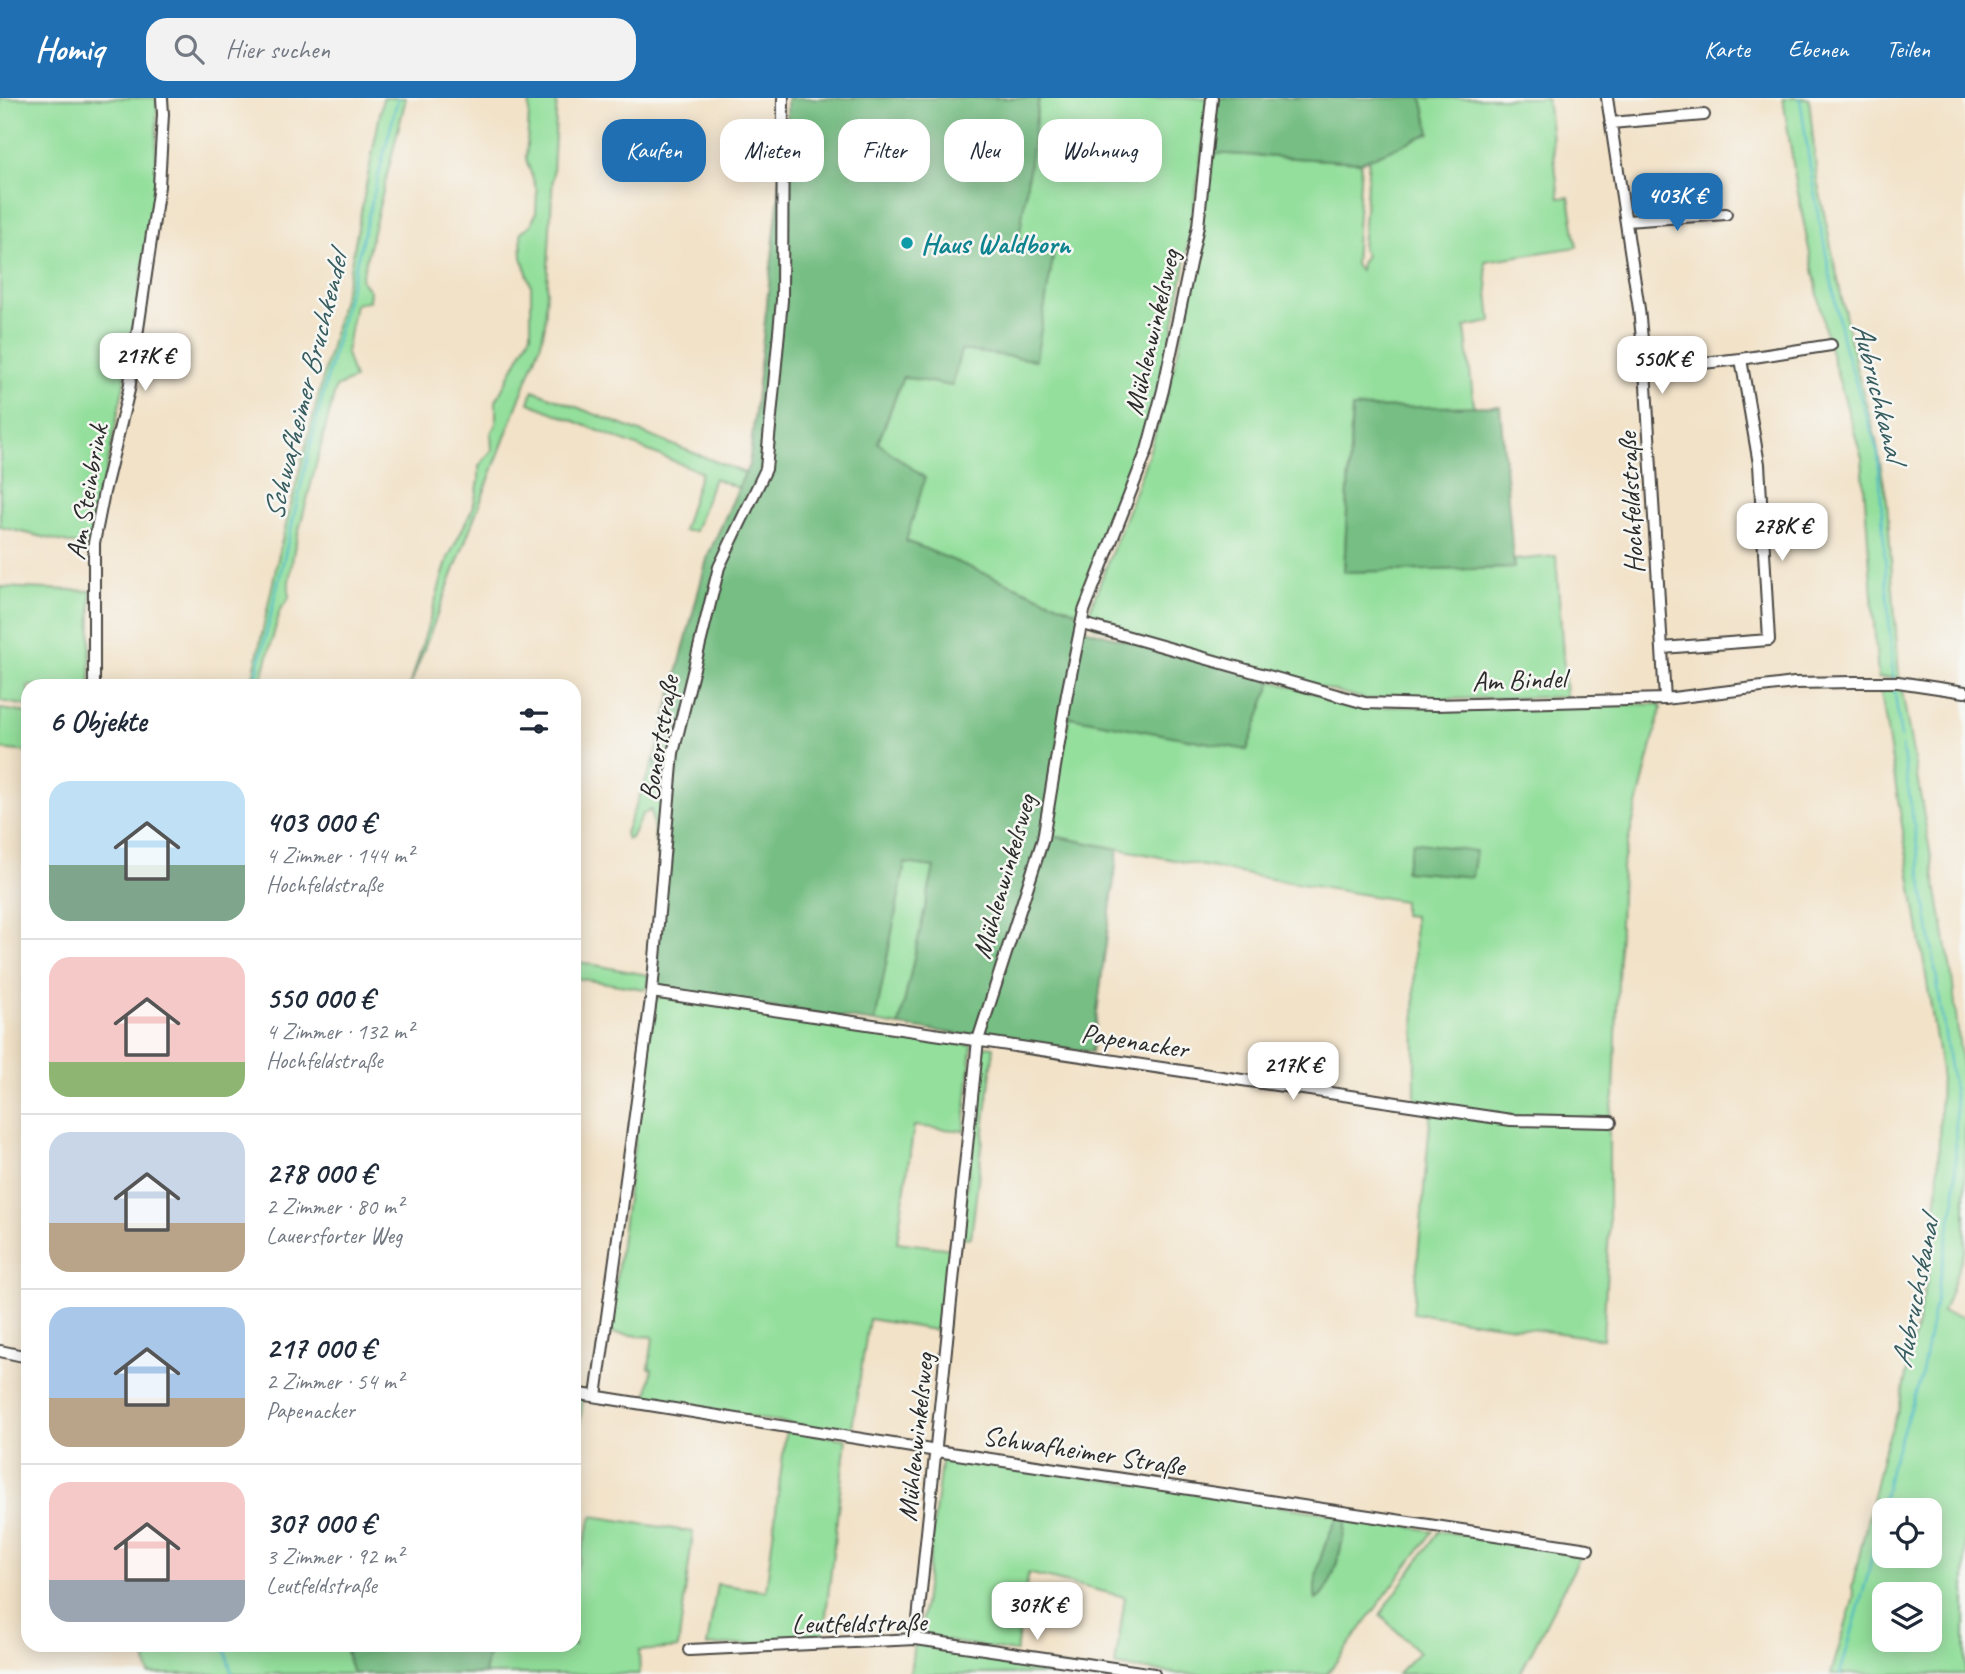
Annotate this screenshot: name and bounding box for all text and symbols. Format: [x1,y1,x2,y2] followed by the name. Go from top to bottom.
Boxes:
[146,18,636,81] search box
[35,28,104,70] text: Homiq
[170,30,208,68] icon: search
[226,33,330,66] text: Hier suchen
[1704,34,1750,64] text: Karte
[1788,34,1848,64] text: Ebenen
[1886,34,1930,64] text: Teilen
[602,119,706,182] chip: Kaufen
[720,119,824,182] chip: Mieten
[838,119,930,182] chip: Filter
[944,119,1024,182] chip: Neu
[1038,119,1162,182] chip: Wohnung
[1620,174,1734,233] pin: 403K €
[1648,181,1706,210] text: 403K €
[921,226,1072,261] place label: Haus Waldborn
[899,235,915,251] marker: Haus Waldborn
[254,241,359,524] water label: Schwafheimer Bruchkendel
[1115,245,1188,419] street label: Mühlenwinkelsweg
[1844,318,1917,473] water label: Aubruchkanal
[88,334,202,393] pin: 217K €
[1605,336,1719,396] pin: 550K €
[116,341,174,370] text: 217K €
[1633,344,1691,373] text: 550K €
[57,419,116,562] street label: Am Steinbrink
[1609,429,1652,575] street label: Hochfeldstraße
[1725,504,1839,563] pin: 278K €
[1753,511,1811,540] text: 278K €
[1471,660,1572,699] street label: Am Bindel
[630,671,687,803] street label: Bonertstraße
[49,702,146,740] text: 6 Objekte
[515,702,553,740] icon: filters
[963,789,1044,962] street label: Mühlenwinkelsweg
[266,803,375,841] text: 403 000 €
[105,809,189,893] icon: home
[266,841,413,870] text: 4 Zimmer · 144 m²
[266,870,383,899] text: Hochfeldstraße
[266,979,374,1017] text: 550 000 €
[105,985,189,1069] icon: home
[1079,1015,1193,1067] street label: Papenacker
[266,1017,413,1046] text: 4 Zimmer · 132 m²
[1236,1042,1350,1102] pin: 217K €
[266,1046,383,1075] text: Hochfeldstraße
[1264,1050,1322,1079] text: 217K €
[266,1154,375,1192] text: 278 000 €
[105,1160,189,1244] icon: home
[266,1192,403,1221] text: 2 Zimmer · 80 m²
[1882,1206,1950,1371] water label: Aubruchskanal
[266,1221,402,1250] text: Lauersforter Weg
[266,1329,375,1367] text: 217 000 €
[105,1335,189,1419] icon: home
[889,1350,942,1523] street label: Mühlenwinkelsweg
[266,1367,403,1396] text: 2 Zimmer · 54 m²
[266,1396,355,1425] text: Papenacker
[981,1417,1189,1484] street label: Schwafheimer Straße
[1872,1498,1942,1652] map controls
[1872,1498,1942,1568] button: locate
[266,1504,375,1542] text: 307 000 €
[105,1510,189,1594] icon: home
[266,1542,403,1571] text: 3 Zimmer · 92 m²
[266,1571,377,1600] text: Leutfeldstraße
[980,1582,1094,1642] pin: 307K €
[1872,1582,1942,1652] button: layers
[1008,1590,1066,1619] text: 307K €
[791,1604,929,1641] street label: Leutfeldstraße

